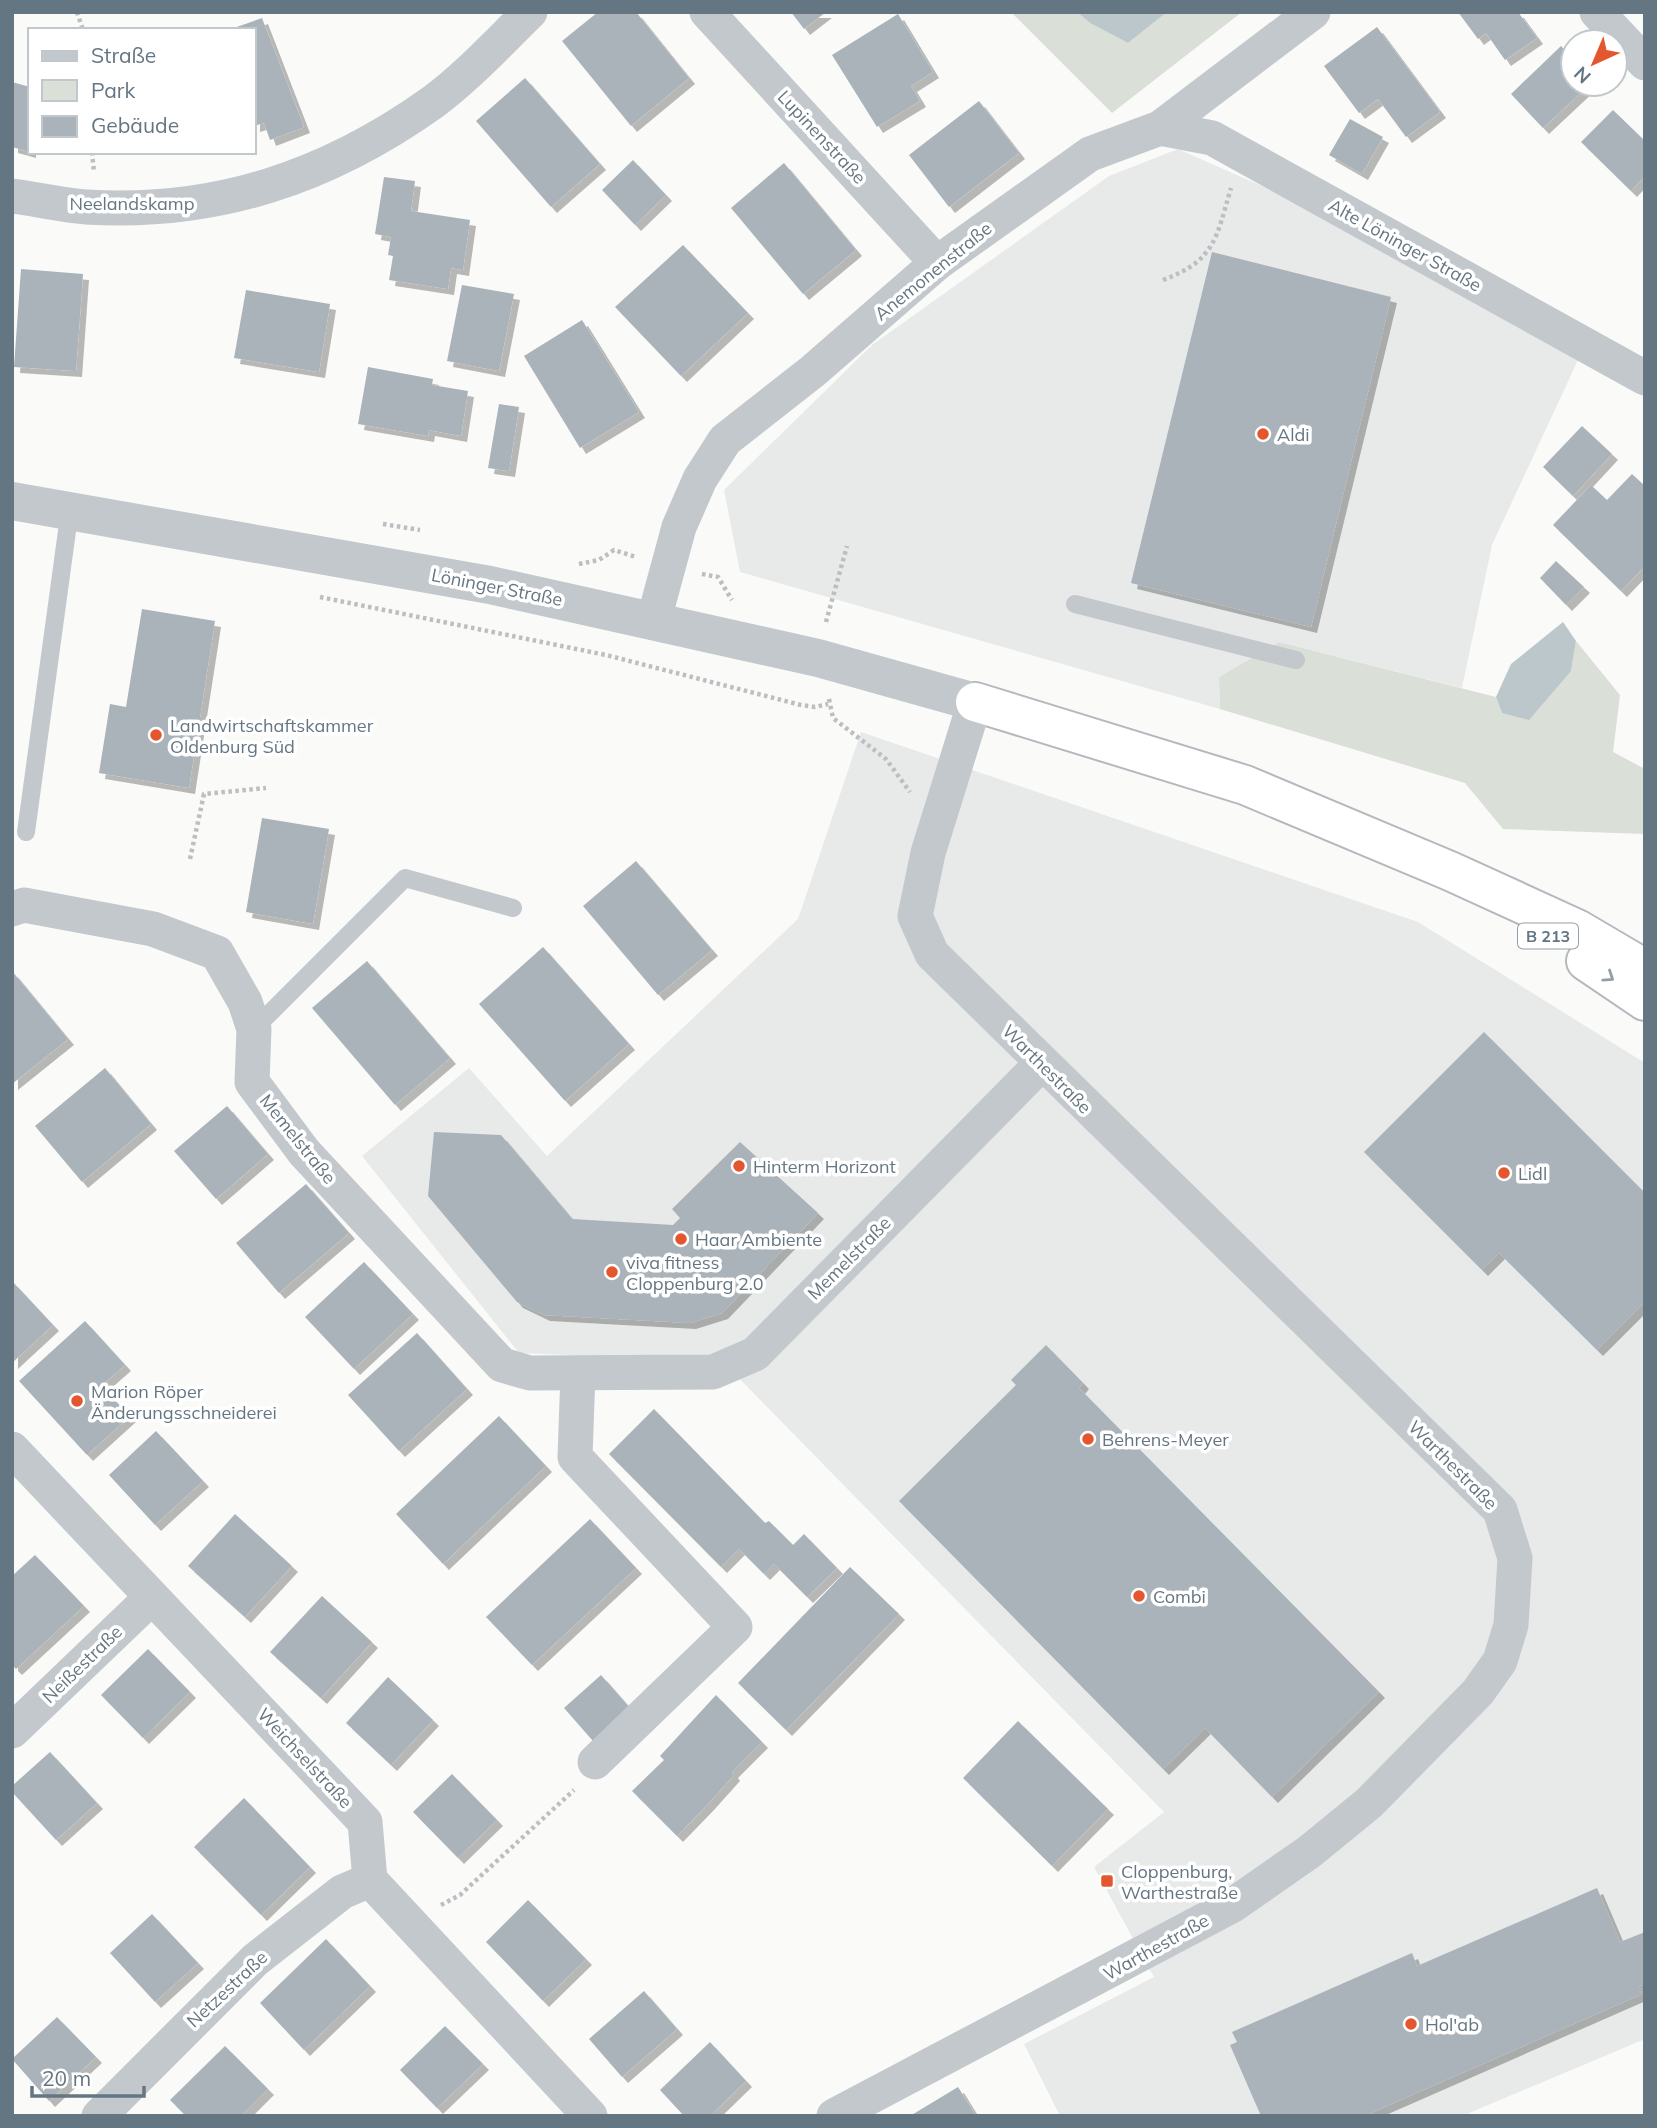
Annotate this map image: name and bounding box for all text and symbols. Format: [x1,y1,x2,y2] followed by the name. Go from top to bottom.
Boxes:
[28,28,256,154] legend
[1559,28,1629,98] north arrow
[91,42,156,68] text: Straße
[1569,62,1596,89] text: N
[91,77,135,103] text: Park
[773,85,871,189] street label: Lupinenstraße
[91,112,179,138] text: Gebäude
[70,192,194,215] street label: Neelandskamp
[1324,193,1486,297] street label: Alte Löninger Straße
[870,217,996,325] street label: Anemonenstraße
[1277,423,1310,446] place label: Aldi
[1255,426,1271,442] marker: Aldi
[429,563,565,611] street label: Löninger Straße
[170,714,374,758] place label: Landwirtschaftskammer Oldenburg Süd
[148,727,164,743] marker: Landwirtschaftskammer Oldenburg Süd
[1518,924,1578,948] road number: B 213
[1601,969,1614,982] one-way arrow
[997,1019,1097,1119] street label: Warthestraße
[255,1090,341,1188] street label: Memelstraße
[753,1155,896,1178] place label: Hinterm Horizont
[731,1158,747,1174] marker: Hinterm Horizont
[1518,1162,1547,1185] place label: Lidl
[1496,1165,1512,1181] marker: Lidl
[802,1211,896,1305] street label: Memelstraße
[695,1228,822,1251] place label: Haar Ambiente
[673,1231,689,1247] marker: Haar Ambiente
[626,1251,764,1295] place label: viva fitness Cloppenburg 2.0
[604,1264,620,1280] marker: viva fitness Cloppenburg 2.0
[91,1380,277,1424] place label: Marion Röper Änderungsschneiderei
[69,1393,85,1409] marker: Marion Röper Änderungsschneiderei
[1403,1415,1503,1515] street label: Warthestraße
[1102,1428,1229,1451] place label: Behrens-Meyer
[1080,1431,1096,1447] marker: Behrens-Meyer
[1153,1585,1206,1608] place label: Combi
[1131,1588,1147,1604] marker: Combi
[37,1620,127,1708] street label: Neißestraße
[253,1703,357,1813] street label: Weichselstraße
[1121,1860,1238,1904] place label: Cloppenburg, Warthestraße
[1099,1873,1115,1889] marker: Cloppenburg, Warthestraße
[1099,1909,1213,1985] street label: Warthestraße
[182,1946,272,2032] street label: Netzestraße
[1425,2013,1479,2036] place label: Hol'ab
[1403,2016,1419,2032] marker: Hol'ab
[32,2054,144,2098] scale bar
[42,2065,91,2091] text: 20 m

